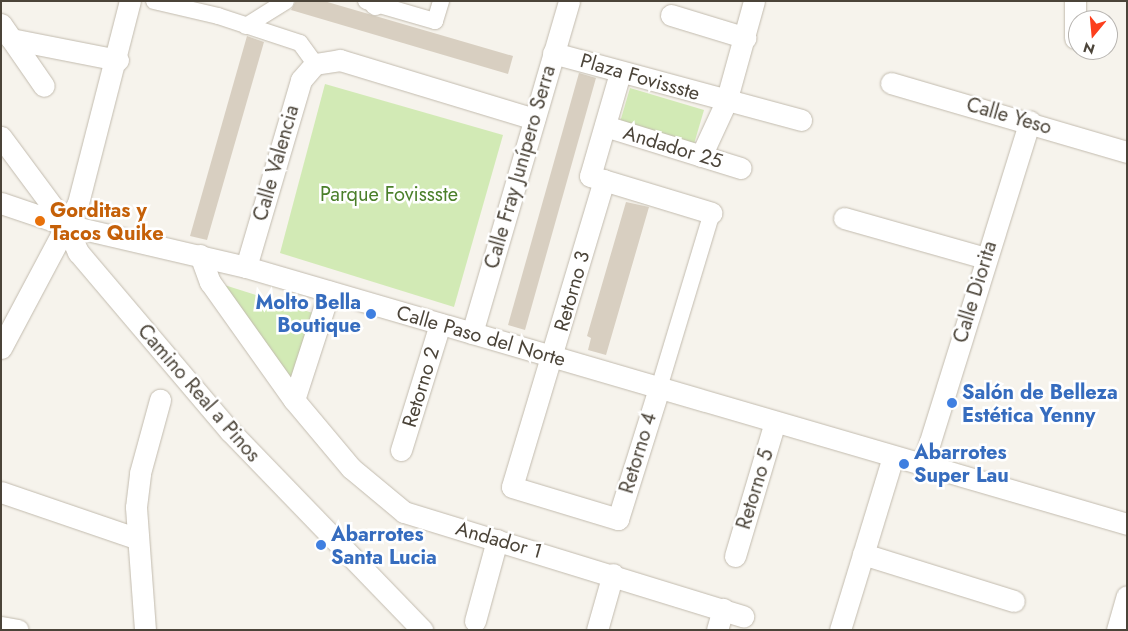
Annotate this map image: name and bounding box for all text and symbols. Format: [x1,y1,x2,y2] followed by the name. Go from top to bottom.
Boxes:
[1068,10,1118,60] north arrow
[1081,37,1097,60] text: N
[577,48,703,106] street label: Plaza Fovissste
[479,63,561,271] street label: Calle Fray Junípero Serra
[964,92,1054,140] street label: Calle Yeso
[248,102,304,224] street label: Calle Valencia
[620,121,726,173] street label: Andador 25
[320,182,458,206] park label: Parque Fovissste
[50,198,164,245] place label: Gorditas y Tacos Quike
[34,215,46,227] marker: Gorditas y Tacos Quike
[948,238,1002,346] street label: Calle Diorita
[549,248,595,334] street label: Retorno 3
[256,290,361,337] place label: Molto Bella Boutique
[394,300,568,372] street label: Calle Paso del Norte
[365,308,377,320] marker: Molto Bella Boutique
[133,319,265,467] street label: Camino Real a Pinos
[397,344,445,430] street label: Retorno 2
[962,380,1118,427] place label: Salón de Belleza Estética Yenny
[946,397,958,409] marker: Salón de Belleza Estética Yenny
[614,410,662,496] street label: Retorno 4
[914,440,1009,487] place label: Abarrotes Super Lau
[731,446,779,532] street label: Retorno 5
[898,458,910,470] marker: Abarrotes Super Lau
[453,516,545,564] street label: Andador 1
[331,522,437,569] place label: Abarrotes Santa Lucia
[315,539,327,551] marker: Abarrotes Santa Lucia

